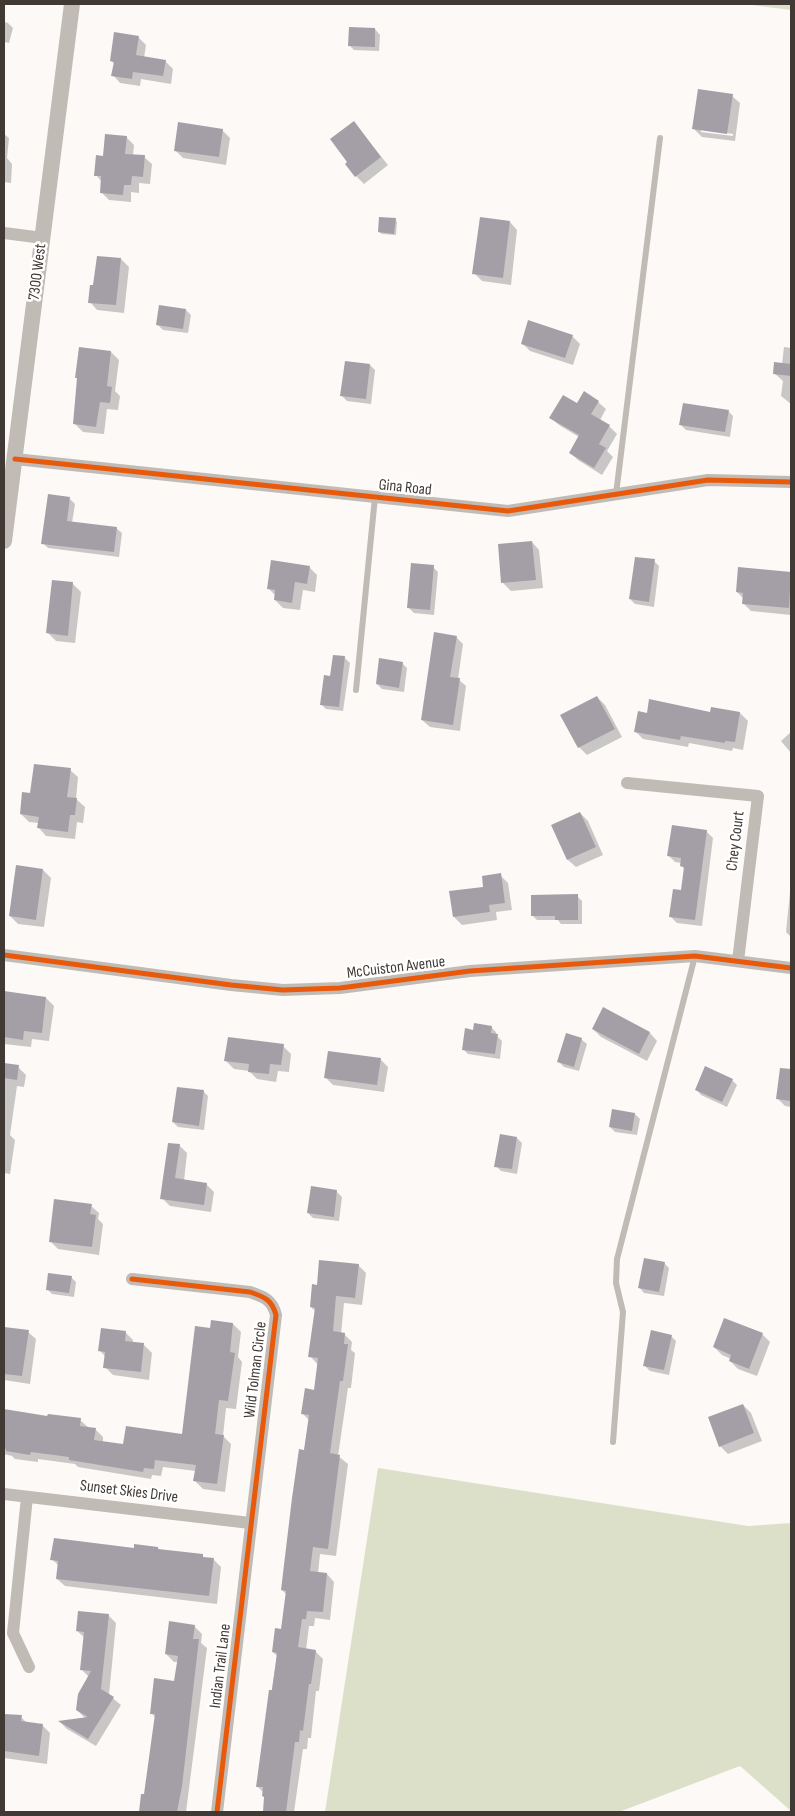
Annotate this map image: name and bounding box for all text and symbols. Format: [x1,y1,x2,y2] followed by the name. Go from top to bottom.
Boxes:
[25,242,51,302] street label: 7300 West
[378,476,432,500] street label: Gina Road
[723,810,749,872] street label: Chey Court
[346,952,446,984] street label: McCuiston Avenue
[241,1321,271,1419] street label: Wild Tolman Circle
[79,1476,179,1508] street label: Sunset Skies Drive
[206,1623,236,1709] street label: Indian Trail Lane

